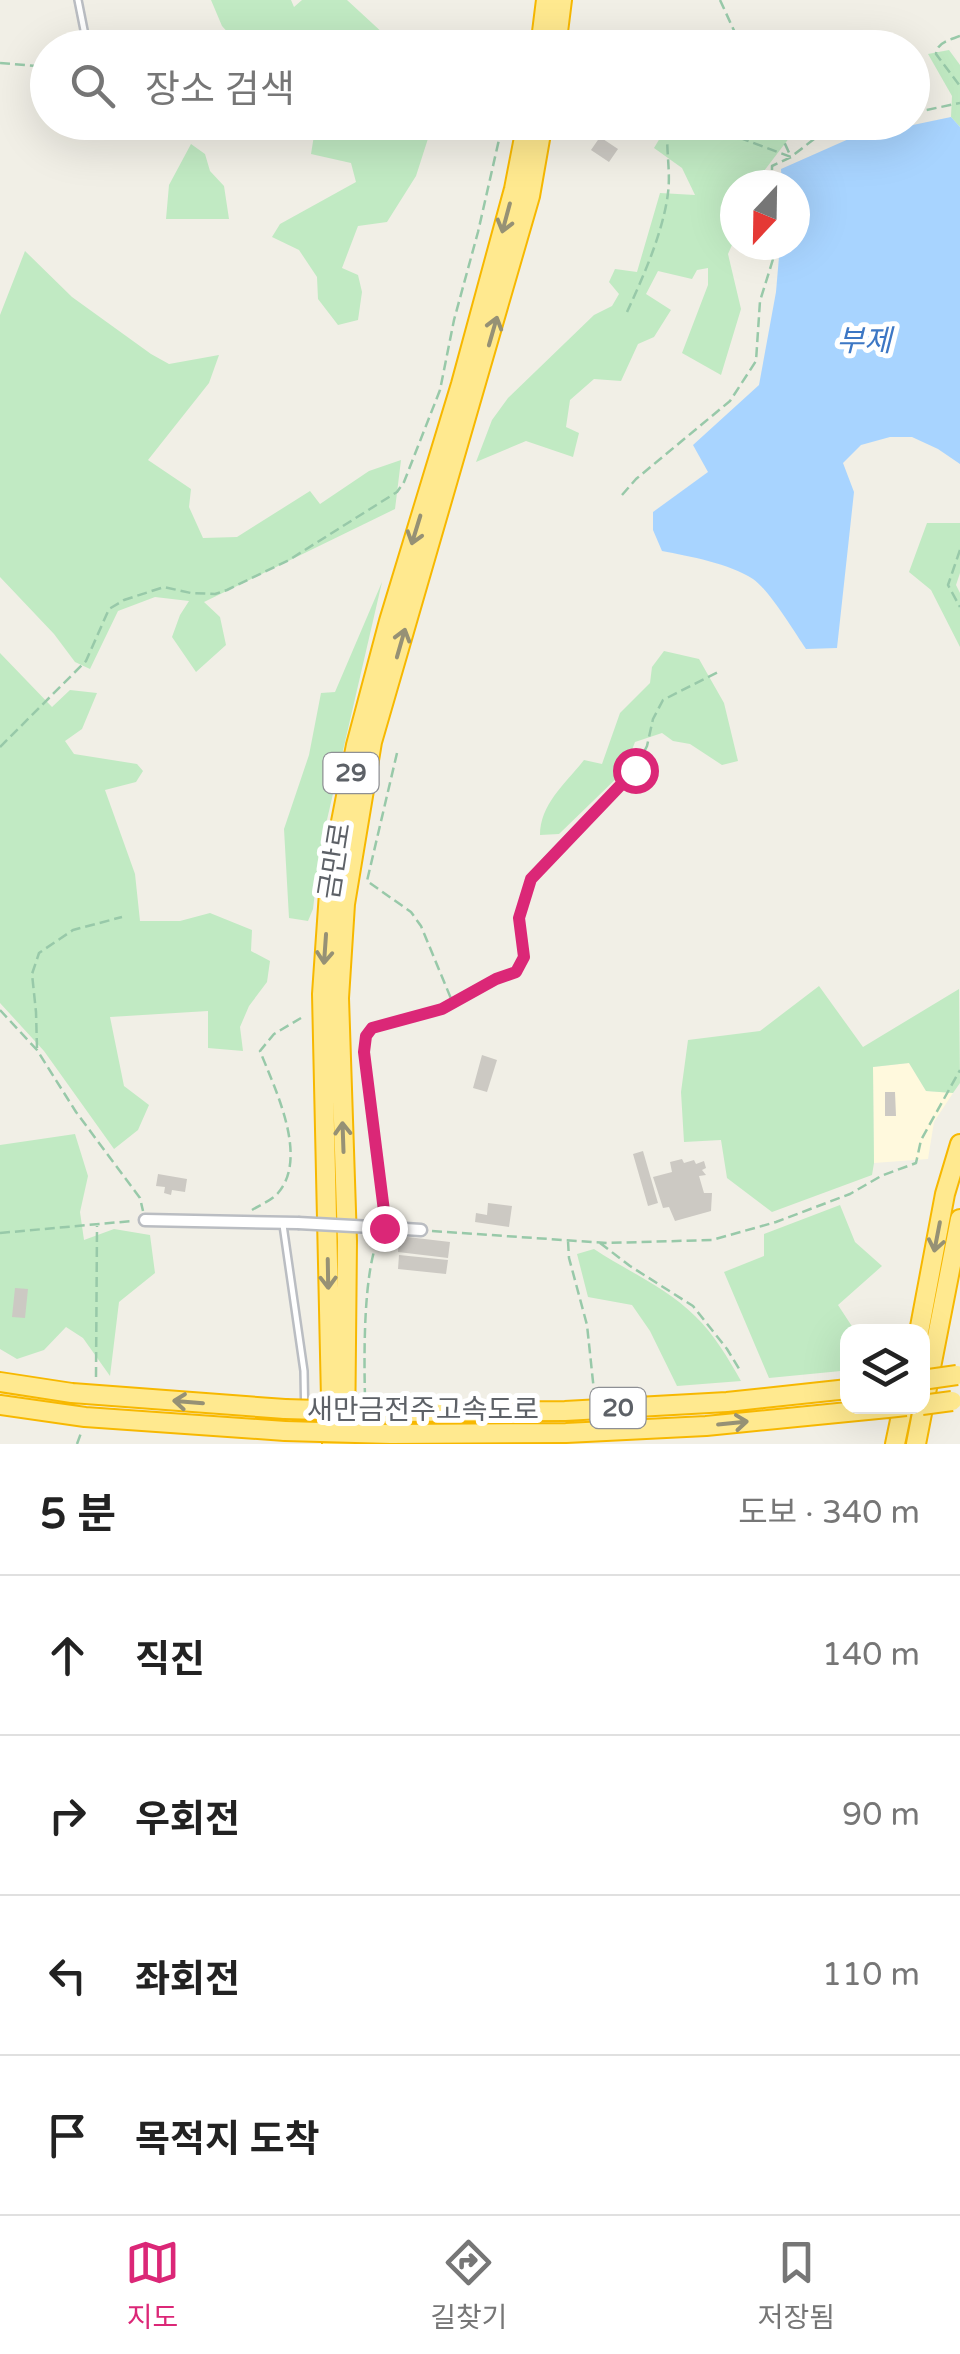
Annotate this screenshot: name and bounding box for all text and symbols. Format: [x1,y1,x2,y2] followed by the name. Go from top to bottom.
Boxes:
[30,30,930,140] search box
[65,58,120,113] icon: search
[145,67,295,113] text: 장소 검색
[720,170,810,260] north arrow
[496,202,515,233] one-way arrow
[484,316,503,348] one-way arrow
[836,323,895,360] water label: 부제
[406,514,424,545] one-way arrow
[393,628,411,659] one-way arrow
[613,748,659,794] route start
[324,753,378,793] road number: 29
[312,820,358,902] street label: 금만로
[315,932,334,965] one-way arrow
[334,1121,353,1153] one-way arrow
[362,1206,408,1252] route end
[927,1220,946,1253] one-way arrow
[318,1256,338,1289] one-way arrow
[840,1324,930,1414] map controls
[840,1324,930,1414] button: layers
[590,1388,646,1428] road number: 20
[172,1392,205,1411] one-way arrow
[307,1393,539,1427] street label: 새만금전주고속도로
[717,1414,749,1433] one-way arrow
[40,1489,116,1540] text: 5 분
[738,1494,920,1532] text: 도보 · 340 m
[40,1628,95,1683] icon: ahead
[822,1636,920,1674] text: 140 m
[135,1637,205,1683] text: 직진
[40,1788,95,1843] icon: right
[842,1796,920,1834] text: 90 m
[135,1797,240,1843] text: 우회전
[40,1948,95,2003] icon: left
[822,1956,920,1994] text: 110 m
[135,1957,240,2003] text: 좌회전
[40,2108,95,2163] icon: arrive
[135,2117,320,2163] text: 목적지 도착
[125,2235,180,2335] tab: 지도
[430,2235,507,2335] tab: 길찾기
[758,2235,835,2335] tab: 저장됨

